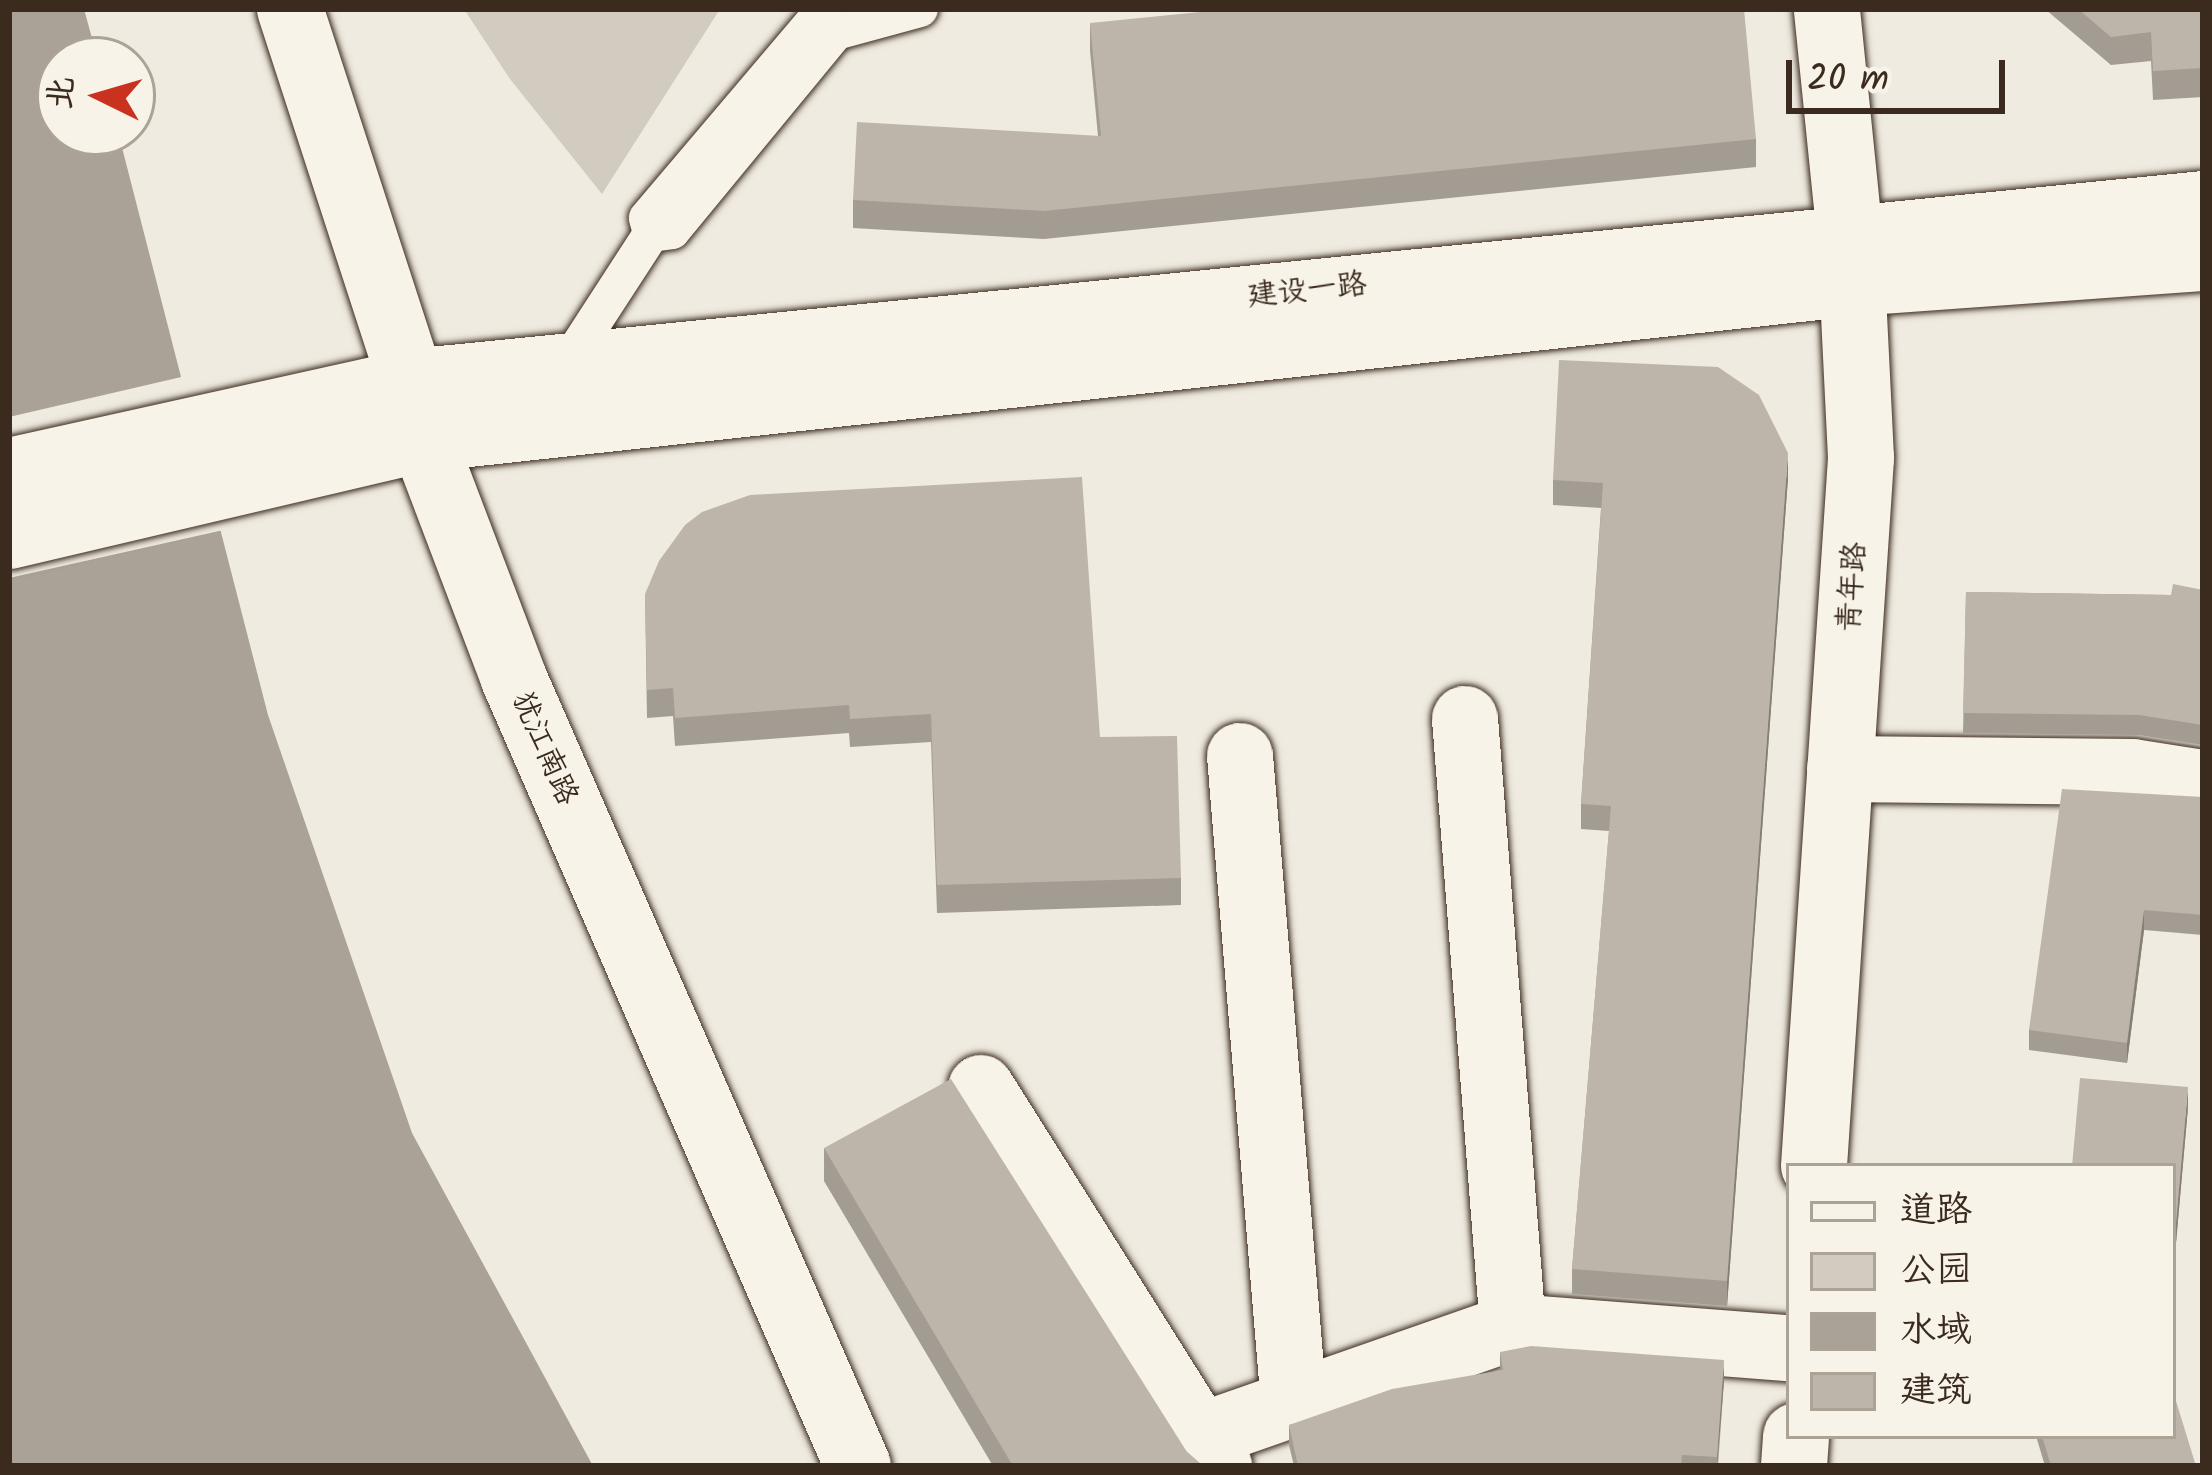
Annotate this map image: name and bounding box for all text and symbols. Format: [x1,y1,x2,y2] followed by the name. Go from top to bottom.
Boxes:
[36,36,156,156] north arrow
[1792,36,2011,110] scale bar
[1807,52,1889,109] text: 20 m
[35,74,90,112] text: 北
[1245,267,1369,315] street label: 建设一路
[1832,541,1874,633] street label: 青年路
[503,687,585,811] street label: 犹江南路
[1786,1163,2176,1439] legend
[1900,1183,1972,1240] text: 道路
[1900,1243,1972,1300] text: 公园
[1900,1303,1972,1360] text: 水域
[1900,1363,1972,1420] text: 建筑

